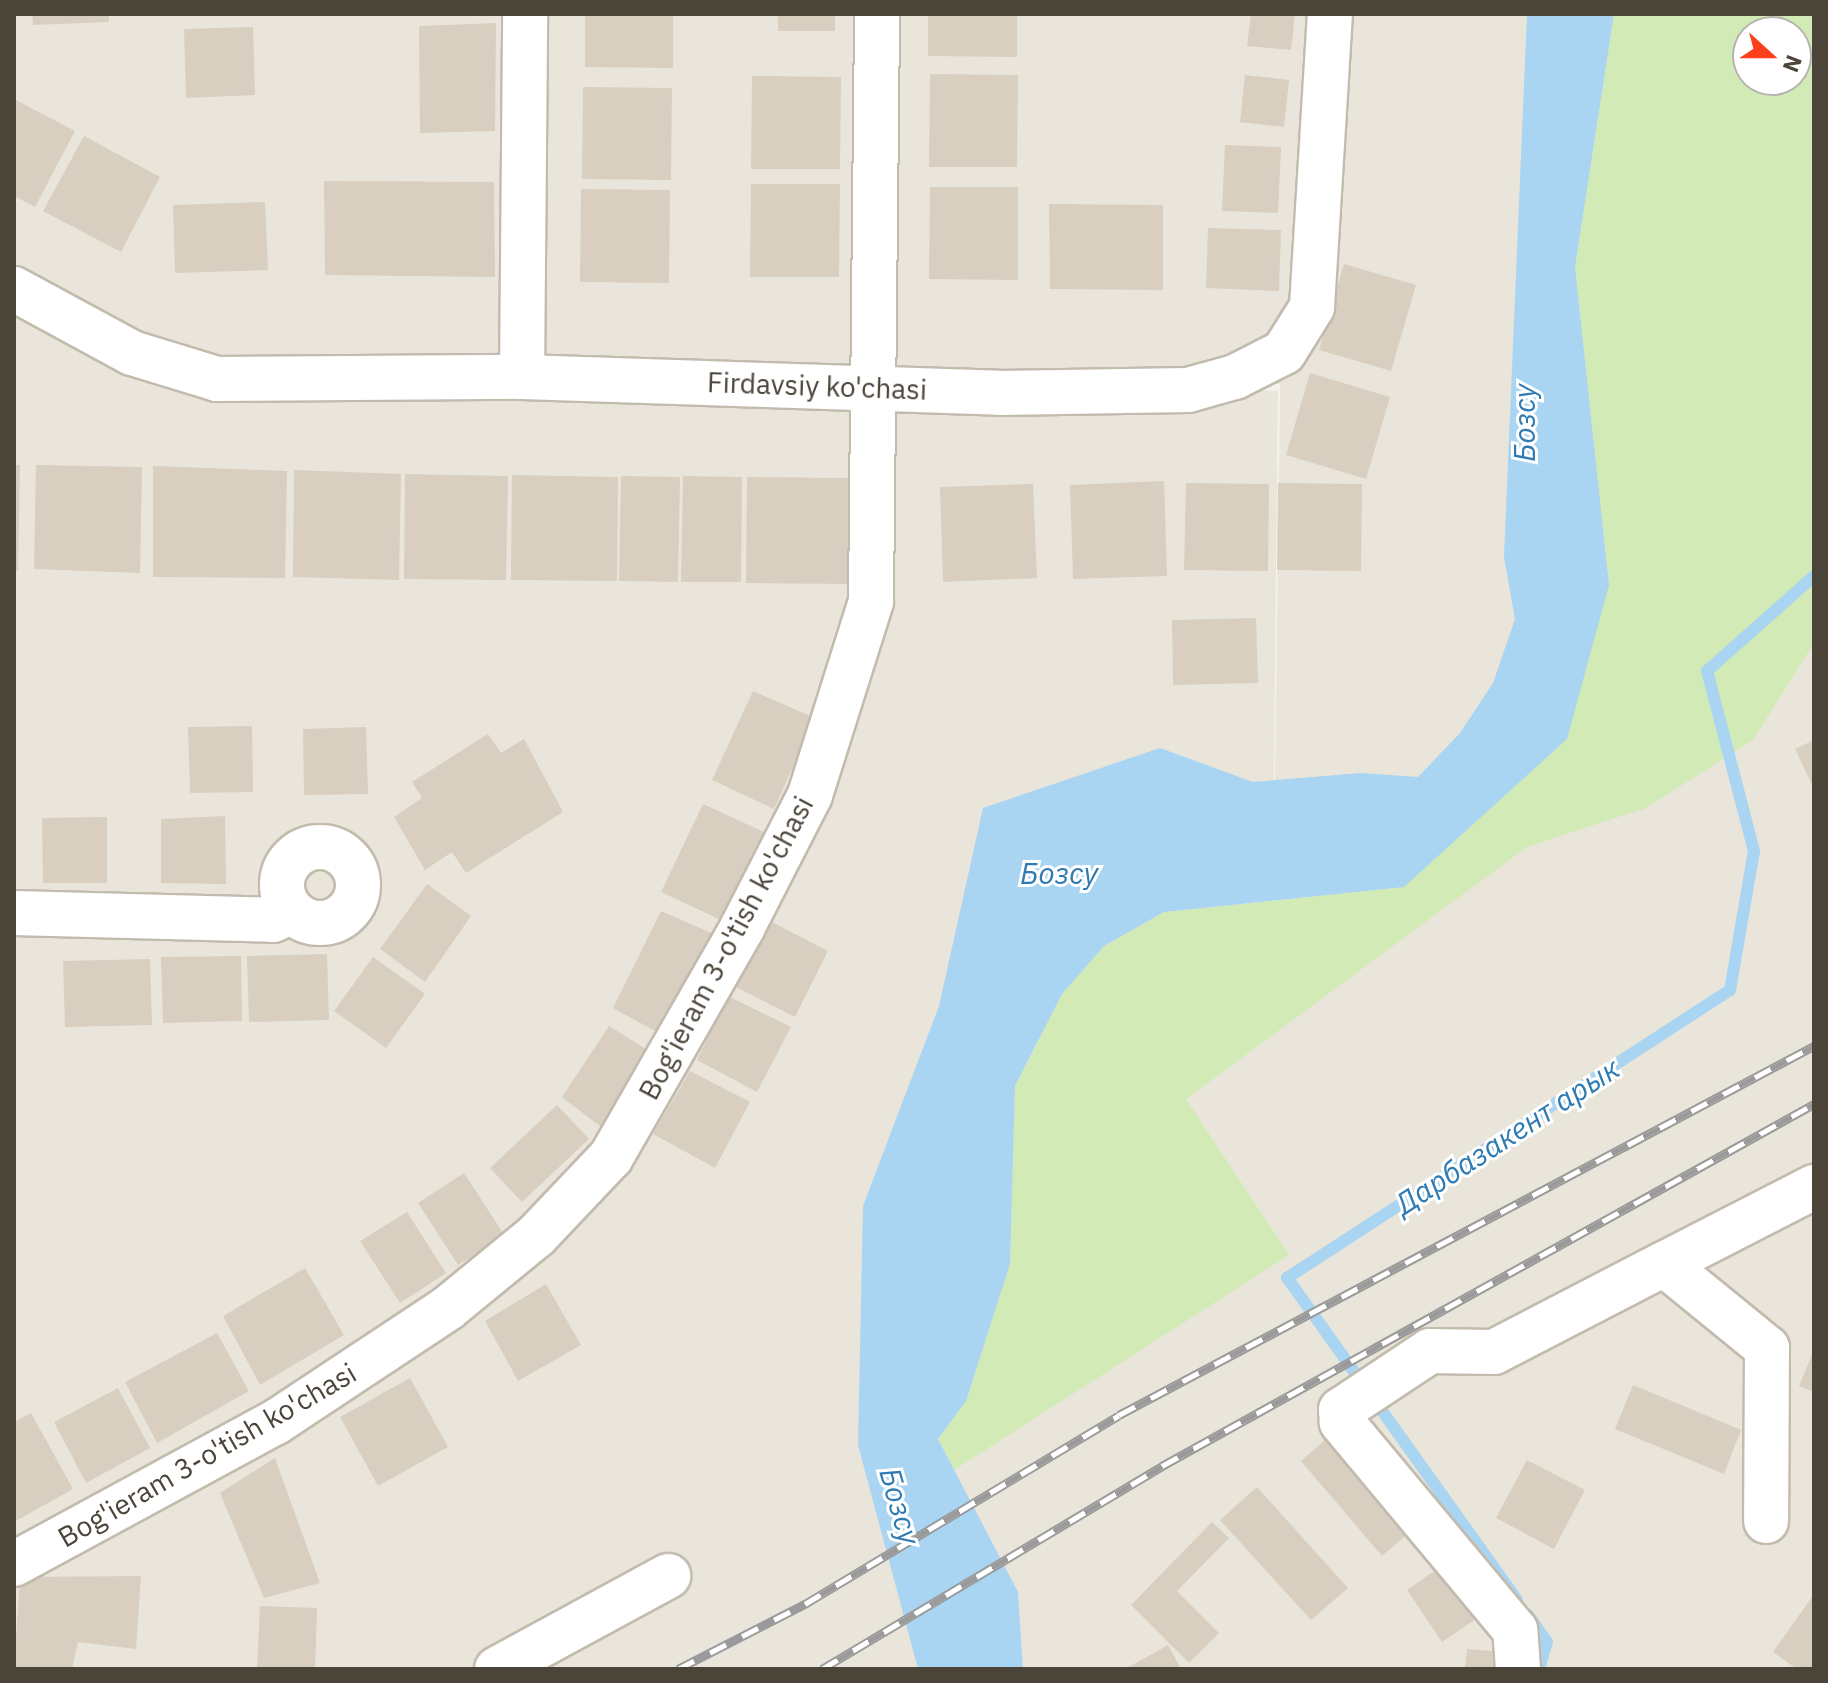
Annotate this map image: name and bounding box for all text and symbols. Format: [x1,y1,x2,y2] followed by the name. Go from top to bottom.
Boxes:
[1732,16,1812,96] north arrow
[1777,51,1809,77] text: N
[707,365,927,407] street label: Firdavsiy ko'chasi
[1506,384,1542,462] water label: Бозсу
[632,791,820,1105] street label: Bog'ieram 3-o'tish ko'chasi
[1020,855,1098,891] water label: Бозсу
[1388,1050,1626,1222] water label: Дарбазакент арык
[52,1356,362,1554] street label: Bog'ieram 3-o'tish ko'chasi
[872,1463,928,1549] water label: Бозсу

